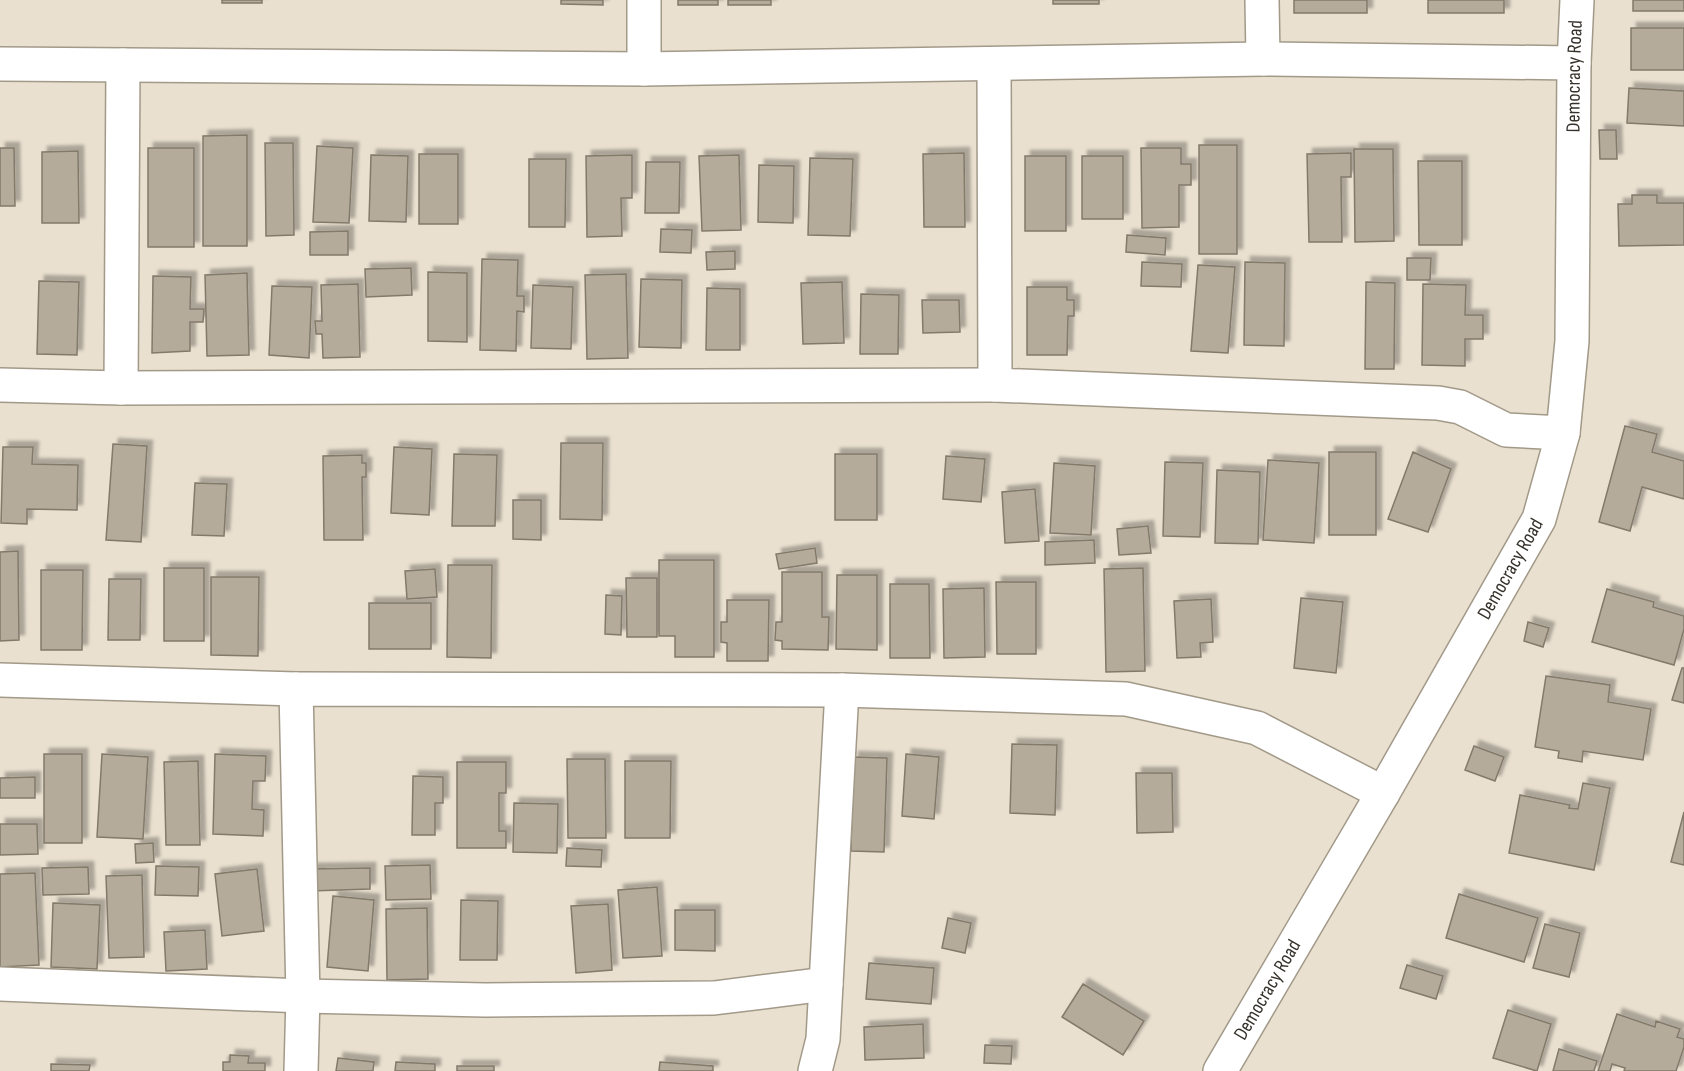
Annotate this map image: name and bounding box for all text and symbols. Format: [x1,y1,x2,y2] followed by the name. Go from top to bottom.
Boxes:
[1562,20,1588,132] street label: Democracy Road
[1472,514,1549,624] street label: Democracy Road
[1229,935,1306,1044] street label: Democracy Road

